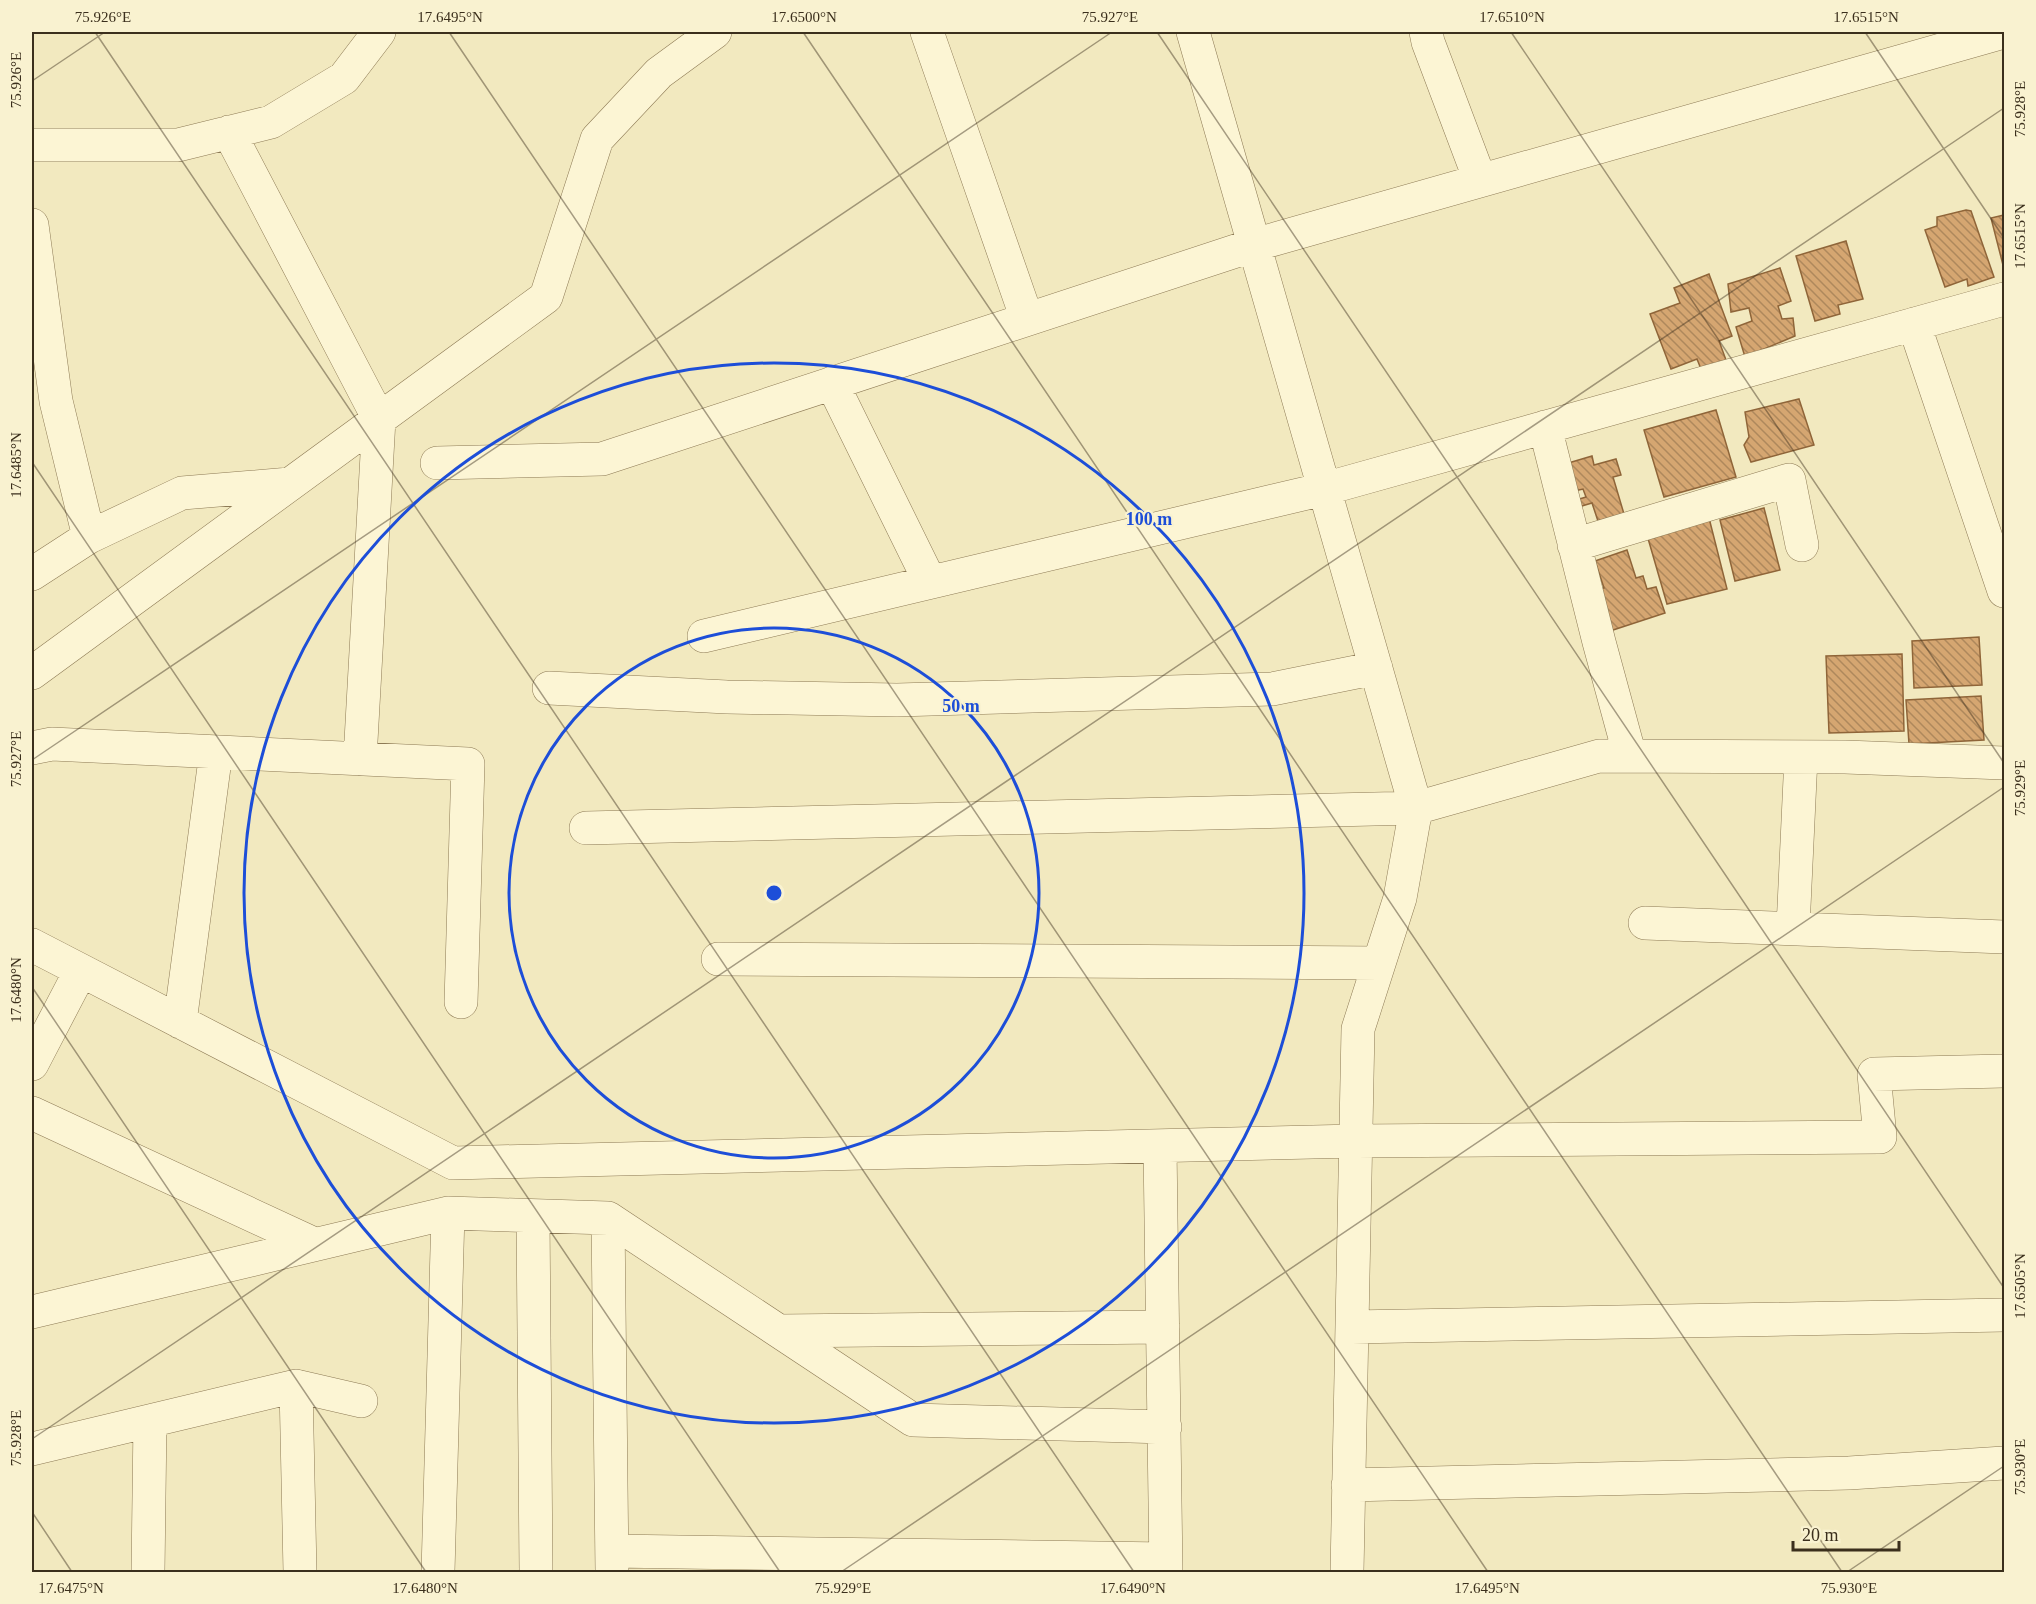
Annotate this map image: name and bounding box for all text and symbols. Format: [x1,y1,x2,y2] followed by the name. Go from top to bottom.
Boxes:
[75,9,131,25] text: 75.926°E
[417,9,483,25] text: 17.6495°N
[771,9,837,25] text: 17.6500°N
[1082,9,1138,25] text: 75.927°E
[1479,9,1545,25] text: 17.6510°N
[1833,9,1899,25] text: 17.6515°N
[8,52,24,108] text: 75.926°E
[2012,81,2028,137] text: 75.928°E
[2012,203,2028,269] text: 17.6515°N
[8,432,24,498] text: 17.6485°N
[1126,509,1172,529] text: 100 m
[942,696,980,716] text: 50 m
[8,731,24,787] text: 75.927°E
[2012,760,2028,816] text: 75.929°E
[764,883,784,903] centre of rings
[8,957,24,1023] text: 17.6480°N
[2012,1253,2028,1319] text: 17.6505°N
[8,1410,24,1466] text: 75.928°E
[2012,1439,2028,1495] text: 75.930°E
[1793,1514,1900,1552] scale bar
[1802,1525,1839,1545] text: 20 m
[38,1580,104,1596] text: 17.6475°N
[392,1580,458,1596] text: 17.6480°N
[815,1580,871,1596] text: 75.929°E
[1100,1580,1166,1596] text: 17.6490°N
[1454,1580,1520,1596] text: 17.6495°N
[1821,1580,1877,1596] text: 75.930°E

